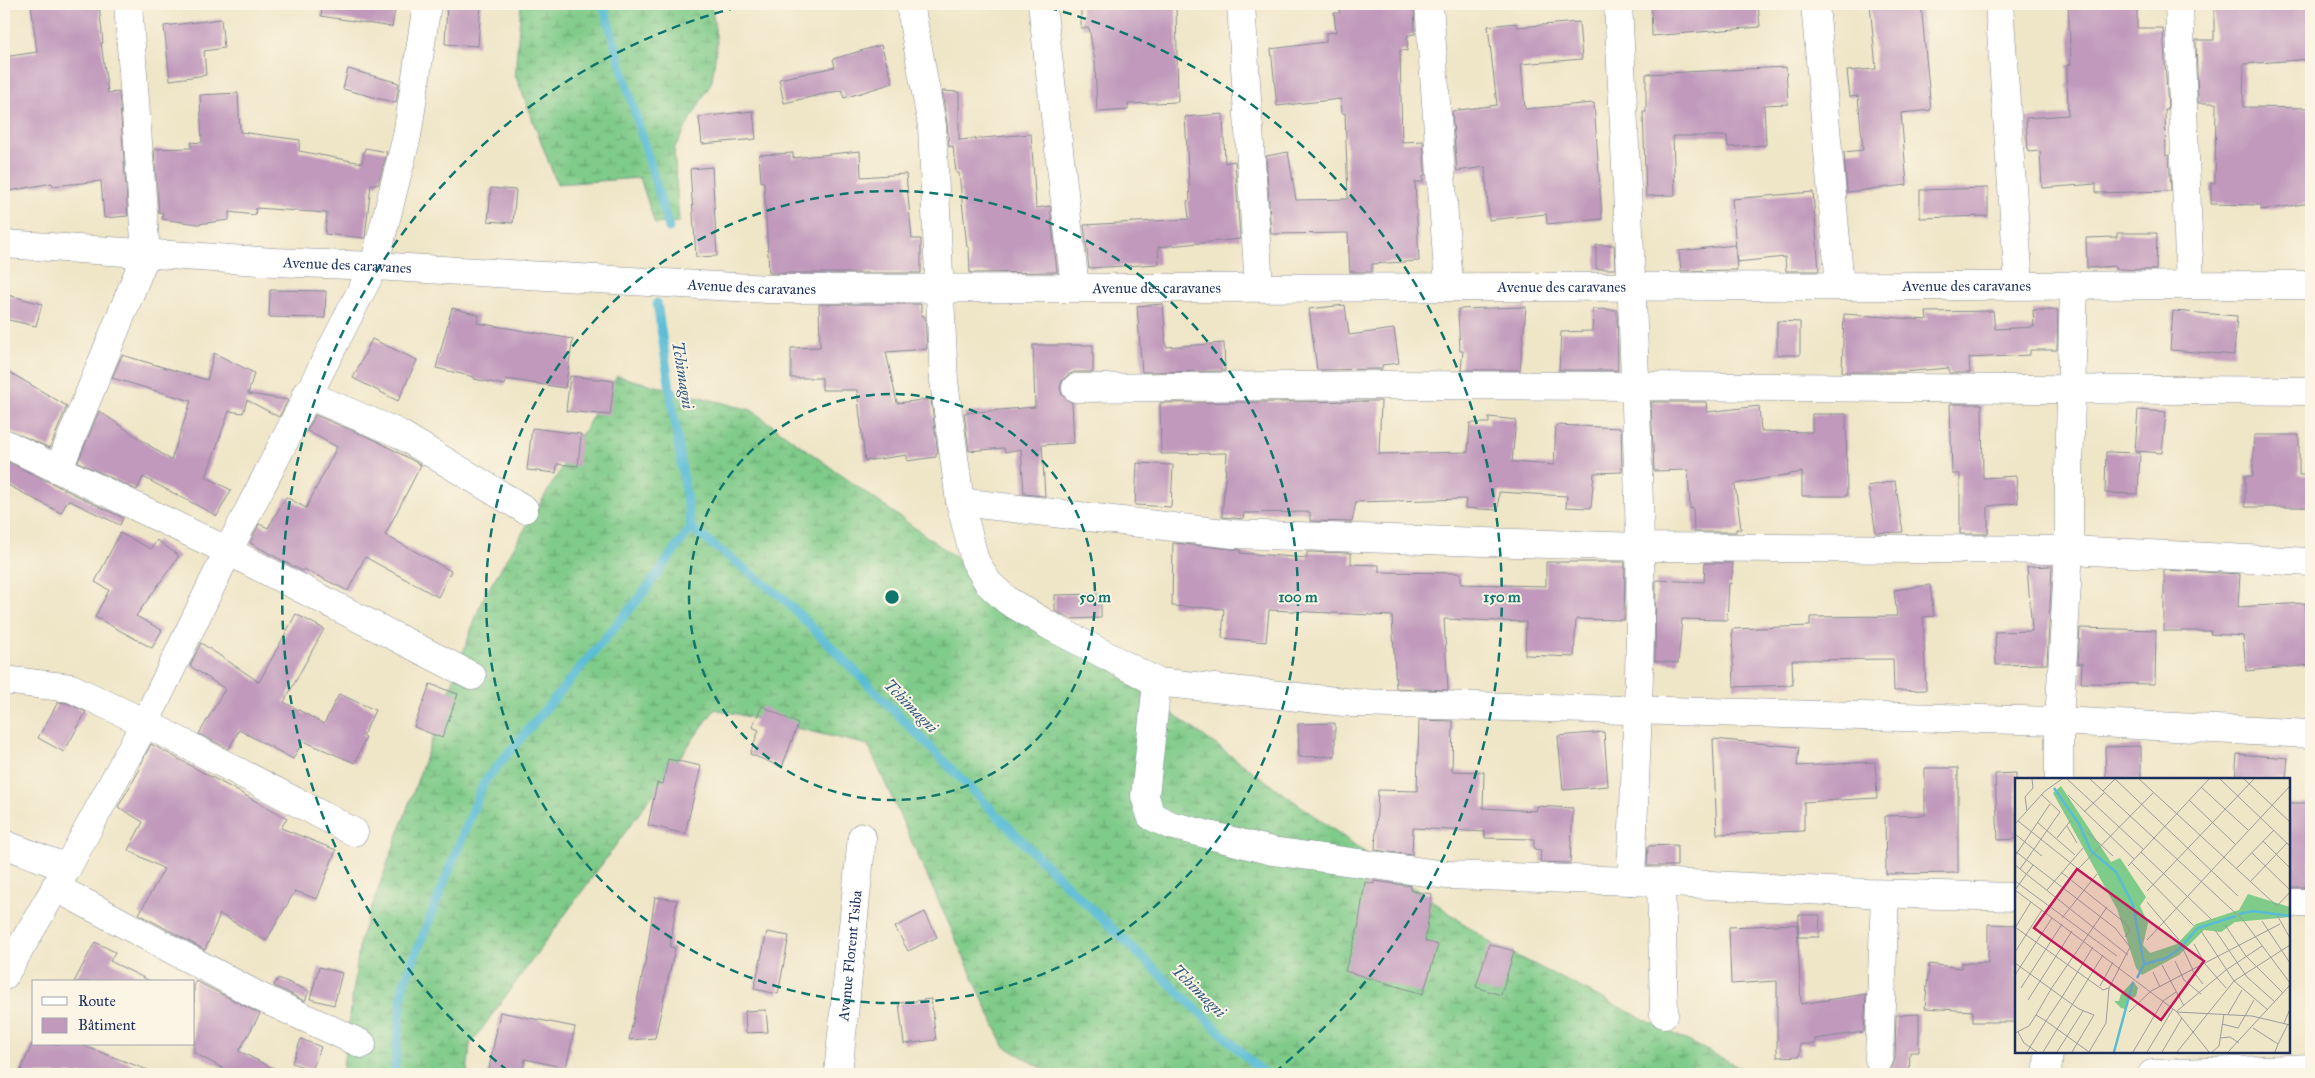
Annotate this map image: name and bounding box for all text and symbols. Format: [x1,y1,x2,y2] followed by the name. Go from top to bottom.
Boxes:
[282,253,412,277] street label: Avenue des caravanes
[686,275,816,298] street label: Avenue des caravanes
[1901,277,2031,295] street label: Avenue des caravanes
[1496,278,1626,296] street label: Avenue des caravanes
[1091,279,1221,297] street label: Avenue des caravanes
[668,340,698,410] water label: Tchimagni
[883,588,901,606] centre of rings
[1079,588,1111,606] text: 50 m
[1278,588,1318,606] text: 100 m
[1483,588,1521,606] text: 150 m
[880,675,942,737] water label: Tchimagni
[2015,778,2290,1053] inset map
[834,889,866,1023] street label: Avenue Florent Tsiba
[1168,960,1230,1022] water label: Tchimagni
[32,980,195,1046] legend
[78,992,116,1010] text: Route
[78,1016,137,1034] text: Bâtiment

